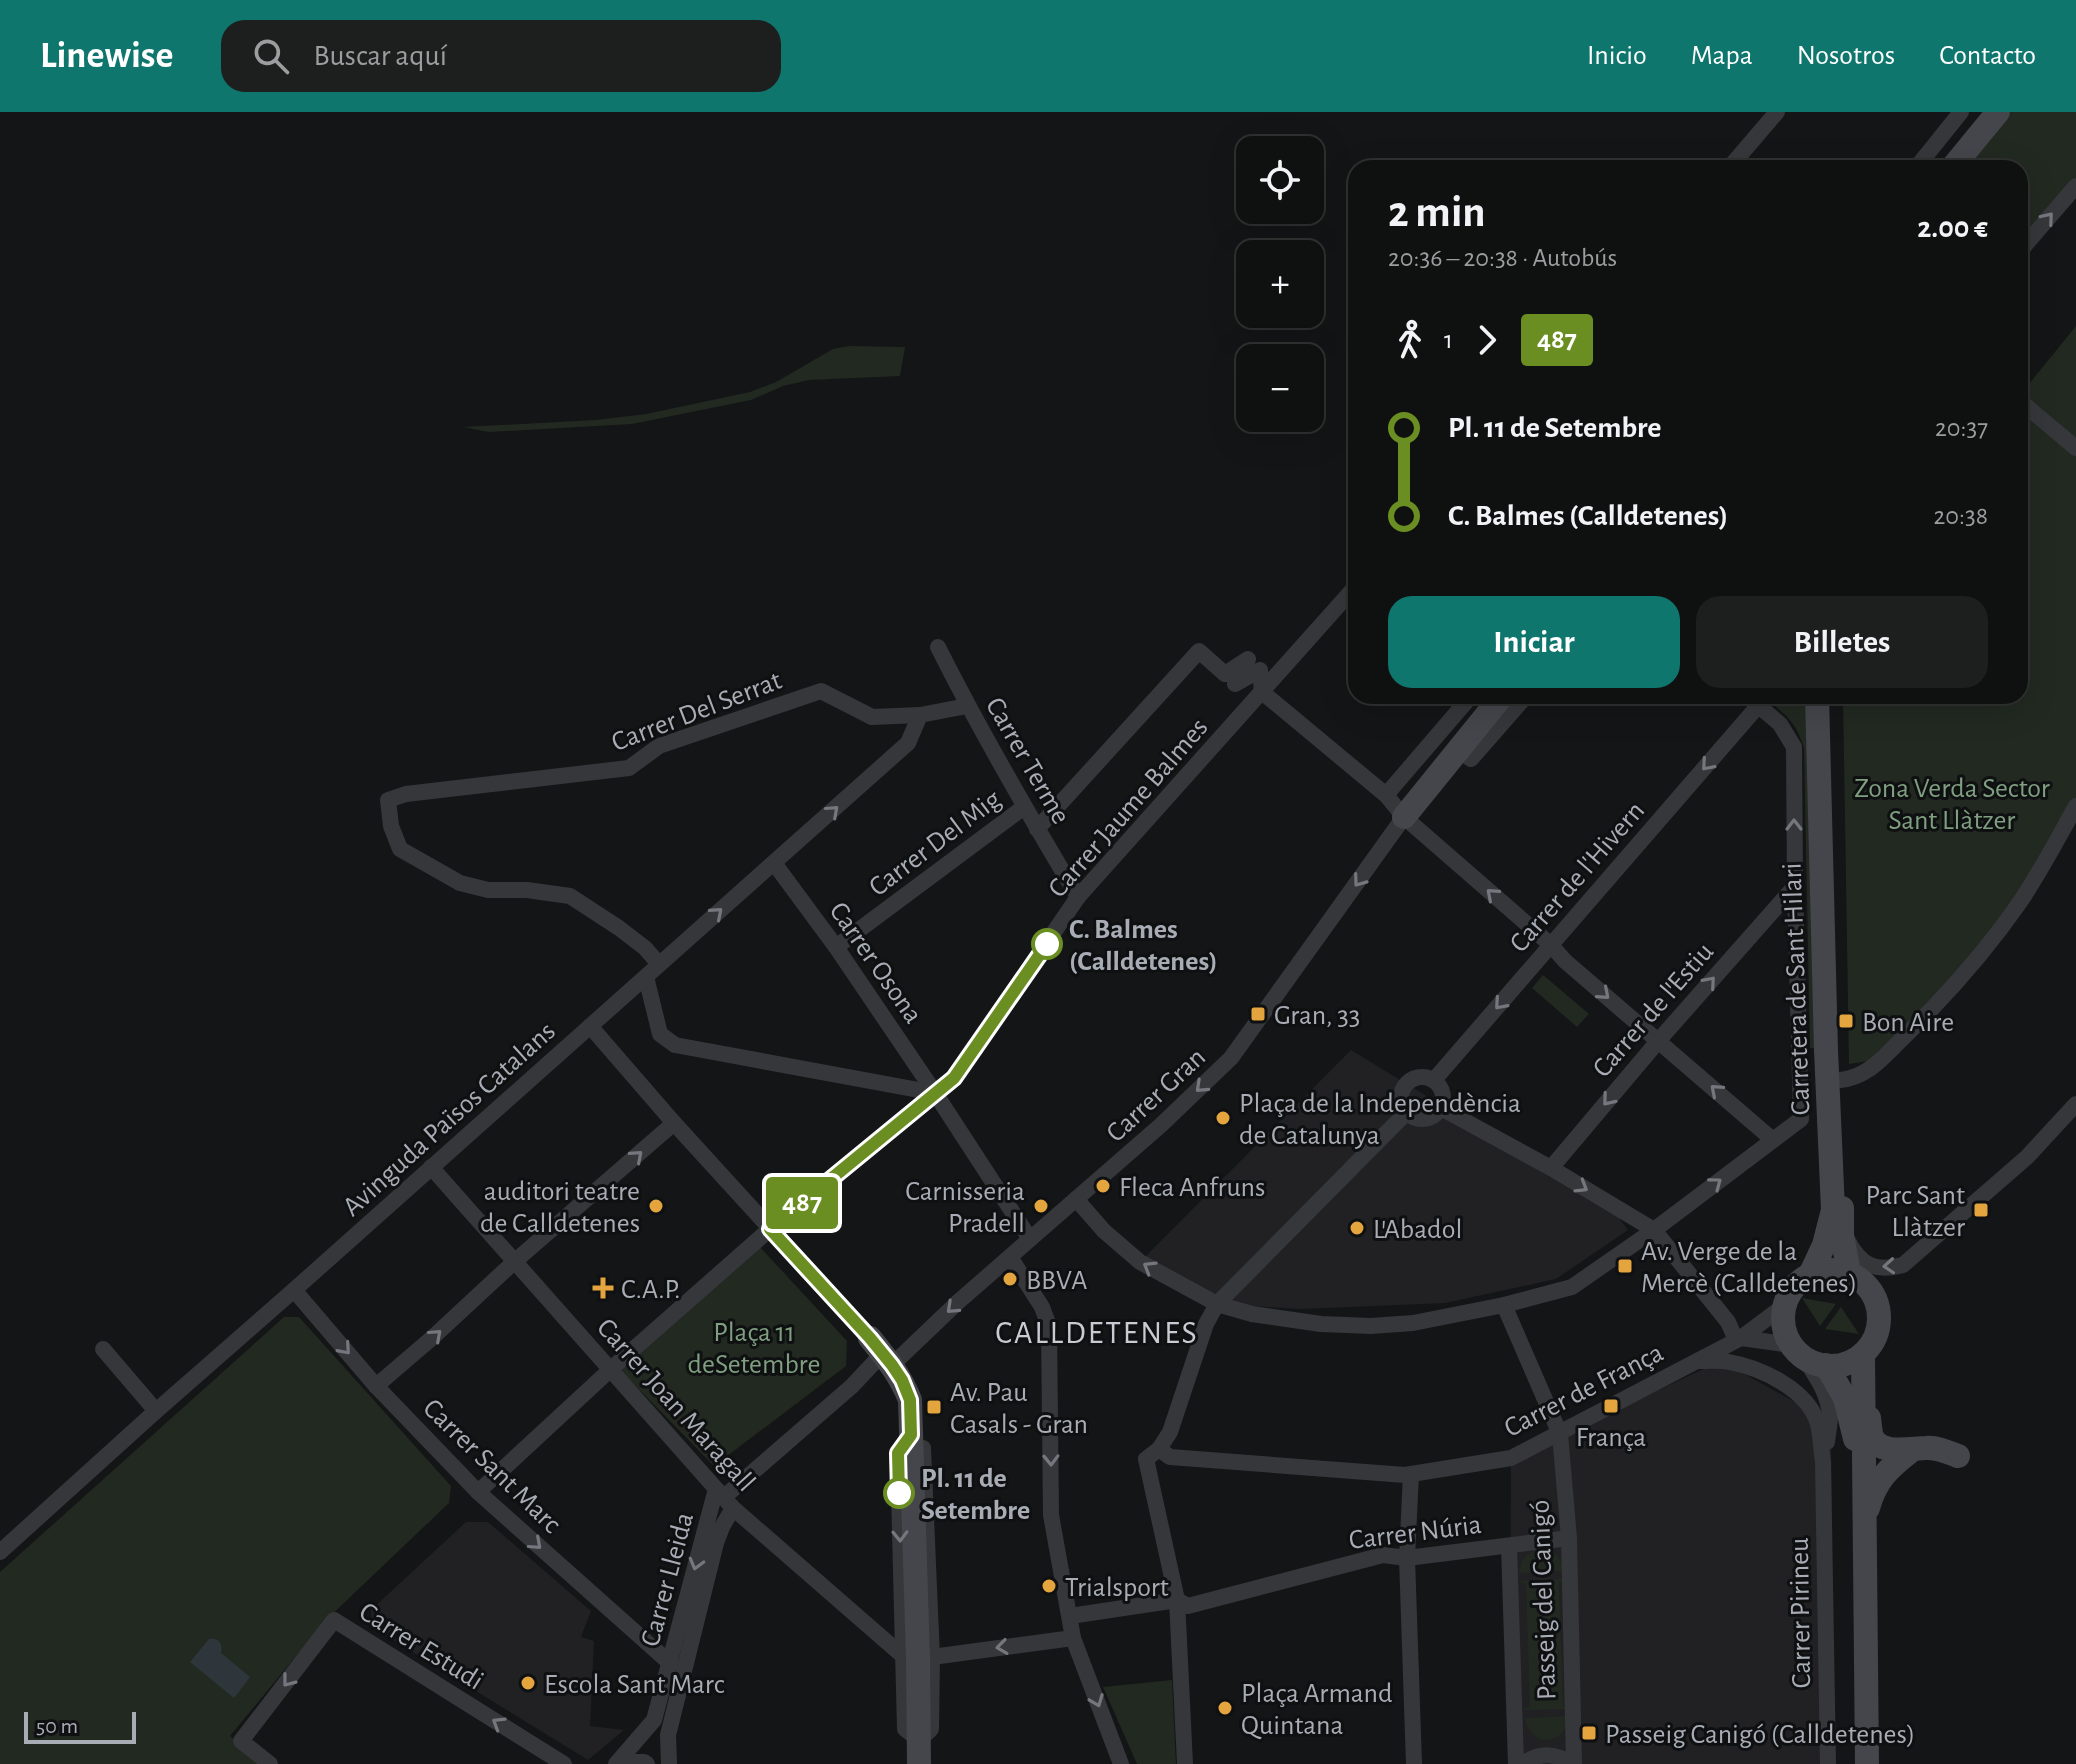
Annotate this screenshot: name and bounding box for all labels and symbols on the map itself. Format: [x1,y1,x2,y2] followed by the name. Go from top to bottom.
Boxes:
[2038,213,2053,228] one-way arrow
[608,667,786,757] street label: Carrer Del Serrat
[980,693,1075,829] street label: Carrer Terme
[1043,713,1214,903] street label: Carrer Jaume Balmes
[1702,755,1717,770] one-way arrow
[1854,775,2050,835] park label: Zona Verda Sector Sant Llàtzer
[864,785,1007,902] street label: Carrer Del Mig
[1505,797,1650,958] street label: Carrer de l'Hivern
[823,806,838,820] one-way arrow
[1785,818,1803,831] one-way arrow
[1779,862,1815,1116] street label: Carretera de Sant Hilari
[1354,872,1368,886] one-way arrow
[1487,889,1502,904] one-way arrow
[824,897,927,1029] street label: Carrer Osona
[707,908,722,923] one-way arrow
[1069,916,1218,976] place label: C. Balmes (Calldetenes)
[1032,929,1062,959] marker: C. Balmes (Calldetenes)
[1588,938,1719,1083] street label: Carrer de l'Estiu
[1700,976,1715,991] one-way arrow
[1595,984,1609,999] one-way arrow
[1495,994,1510,1009] one-way arrow
[1274,1002,1360,1030] place label: Gran, 33
[1249,1005,1267,1023] marker: Gran, 33
[1862,1009,1954,1037] place label: Bon Aire
[1837,1012,1855,1030] marker: Bon Aire
[338,1017,561,1222] street label: Avinguda Països Catalans
[1101,1043,1211,1148] street label: Carrer Gran
[1196,1077,1210,1092] one-way arrow
[1710,1086,1725,1100] one-way arrow
[1239,1090,1521,1150] place label: Plaça de la Independència de Catalunya
[1603,1091,1618,1105] one-way arrow
[1214,1109,1232,1127] marker: Plaça de la Independència de Catalunya
[627,1151,642,1166] one-way arrow
[1119,1174,1265,1202] place label: Fleca Anfruns
[756,1177,848,1229] line badge: 487
[1094,1177,1112,1195] marker: Fleca Anfruns
[1573,1177,1588,1193] one-way arrow
[480,1178,640,1238] place label: auditori teatre de Calldetenes
[905,1178,1025,1238] place label: Carnisseria Pradell
[1708,1179,1722,1193] one-way arrow
[1865,1182,1965,1242] place label: Parc Sant Llàtzer
[647,1197,665,1215] marker: auditori teatre de Calldetenes
[1032,1197,1050,1215] marker: Carnisseria Pradell
[1972,1201,1990,1219] marker: Parc Sant Llàtzer
[1373,1216,1462,1244] place label: L'Abadol
[1348,1219,1366,1237] marker: L'Abadol
[1641,1238,1857,1298] place label: Av. Verge de la Mercè (Calldetenes)
[1616,1257,1634,1275] marker: Av. Verge de la Mercè (Calldetenes)
[1882,1257,1895,1274] one-way arrow
[1143,1261,1158,1276] one-way arrow
[1026,1267,1087,1295] place label: BBVA
[1001,1270,1019,1288] marker: BBVA
[621,1276,680,1304] place label: C.A.P.
[592,1277,614,1299] marker: C.A.P.
[947,1299,961,1313] one-way arrow
[591,1314,760,1497] street label: Carrer Joan Maragall
[995,1317,1199,1349] district label: CALLDETENES
[688,1319,820,1379] park label: Plaça 11 deSetembre
[426,1330,441,1345] one-way arrow
[1498,1334,1668,1444] street label: Carrer de França
[335,1340,350,1355] one-way arrow
[950,1379,1088,1439] place label: Av. Pau Casals - Gran
[417,1394,566,1539] street label: Carrer Sant Marc
[1602,1397,1620,1415] marker: França
[925,1398,943,1416] marker: Av. Pau Casals - Gran
[1576,1419,1646,1453] place label: França
[1042,1454,1059,1467] one-way arrow
[921,1465,1030,1525] place label: Pl. 11 de Setembre
[884,1478,914,1508] marker: Pl. 11 de Setembre
[1527,1499,1561,1700] street label: Passeig del Canigó
[637,1509,699,1650] street label: Carrer Lleida
[1347,1511,1483,1555] street label: Carrer Núria
[891,1530,909,1543] one-way arrow
[526,1534,541,1549] one-way arrow
[1786,1537,1816,1689] street label: Carrer Pirineu
[689,1557,706,1571] one-way arrow
[1065,1574,1169,1602] place label: Trialsport
[1040,1577,1058,1595] marker: Trialsport
[354,1598,488,1696] street label: Carrer Estudi
[995,1638,1009,1655] one-way arrow
[544,1671,725,1699] place label: Escola Sant Marc
[283,1672,297,1687] one-way arrow
[519,1674,537,1692] marker: Escola Sant Marc
[1241,1680,1392,1740] place label: Plaça Armand Quintana
[1087,1693,1104,1707] one-way arrow
[1216,1699,1234,1717] marker: Plaça Armand Quintana
[24,1708,136,1744] scale bar
[492,1717,507,1732] one-way arrow
[1605,1721,1915,1749] place label: Passeig Canigó (Calldetenes)
[1580,1724,1598,1742] marker: Passeig Canigó (Calldetenes)

